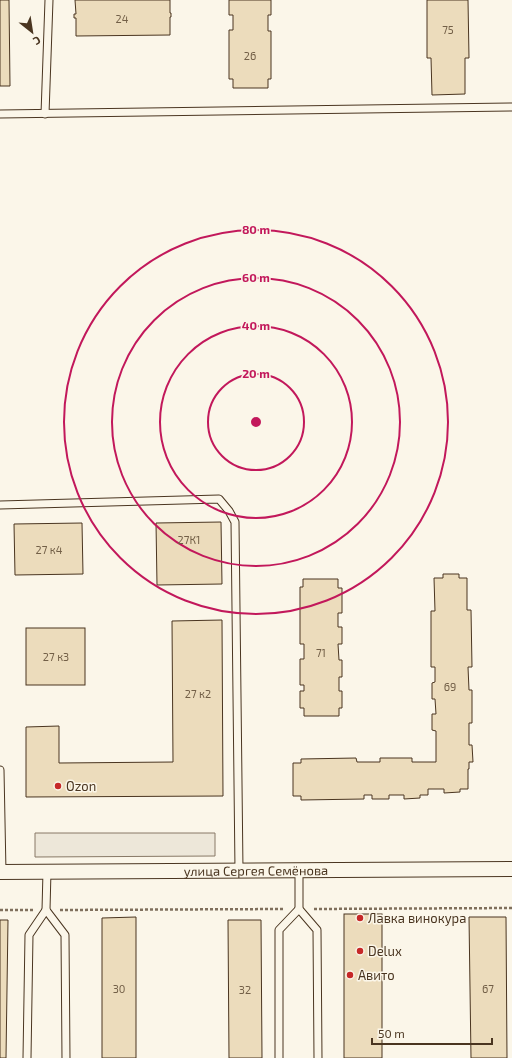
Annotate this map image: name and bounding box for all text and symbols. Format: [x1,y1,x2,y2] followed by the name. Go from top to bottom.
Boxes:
[12,12,52,52] north arrow
[116,12,129,25] house number: 24
[442,23,454,36] house number: 75
[31,34,43,49] text: С
[244,49,256,62] house number: 26
[242,222,270,236] text: 80 m
[242,270,270,284] text: 60 m
[242,318,270,332] text: 40 m
[242,366,270,380] text: 20 m
[249,415,263,429] centre of rings
[178,533,200,546] house number: 27К1
[36,543,63,556] house number: 27 к4
[316,646,326,659] house number: 71
[43,650,69,663] house number: 27 к3
[444,680,456,693] house number: 69
[185,687,211,700] house number: 27 к2
[66,778,96,794] place label: Ozon
[53,781,63,791] marker: Ozon
[184,862,328,879] street label: улица Сергея Семёнова
[368,910,466,926] place label: Лавка винокура
[355,913,365,923] marker: Лавка винокура
[368,943,402,959] place label: Delux
[355,946,365,956] marker: Delux
[358,967,395,983] place label: Авито
[345,970,355,980] marker: Авито
[113,982,125,995] house number: 30
[482,982,494,995] house number: 67
[239,983,251,996] house number: 32
[372,1020,492,1046] scale bar
[378,1026,405,1040] text: 50 m

